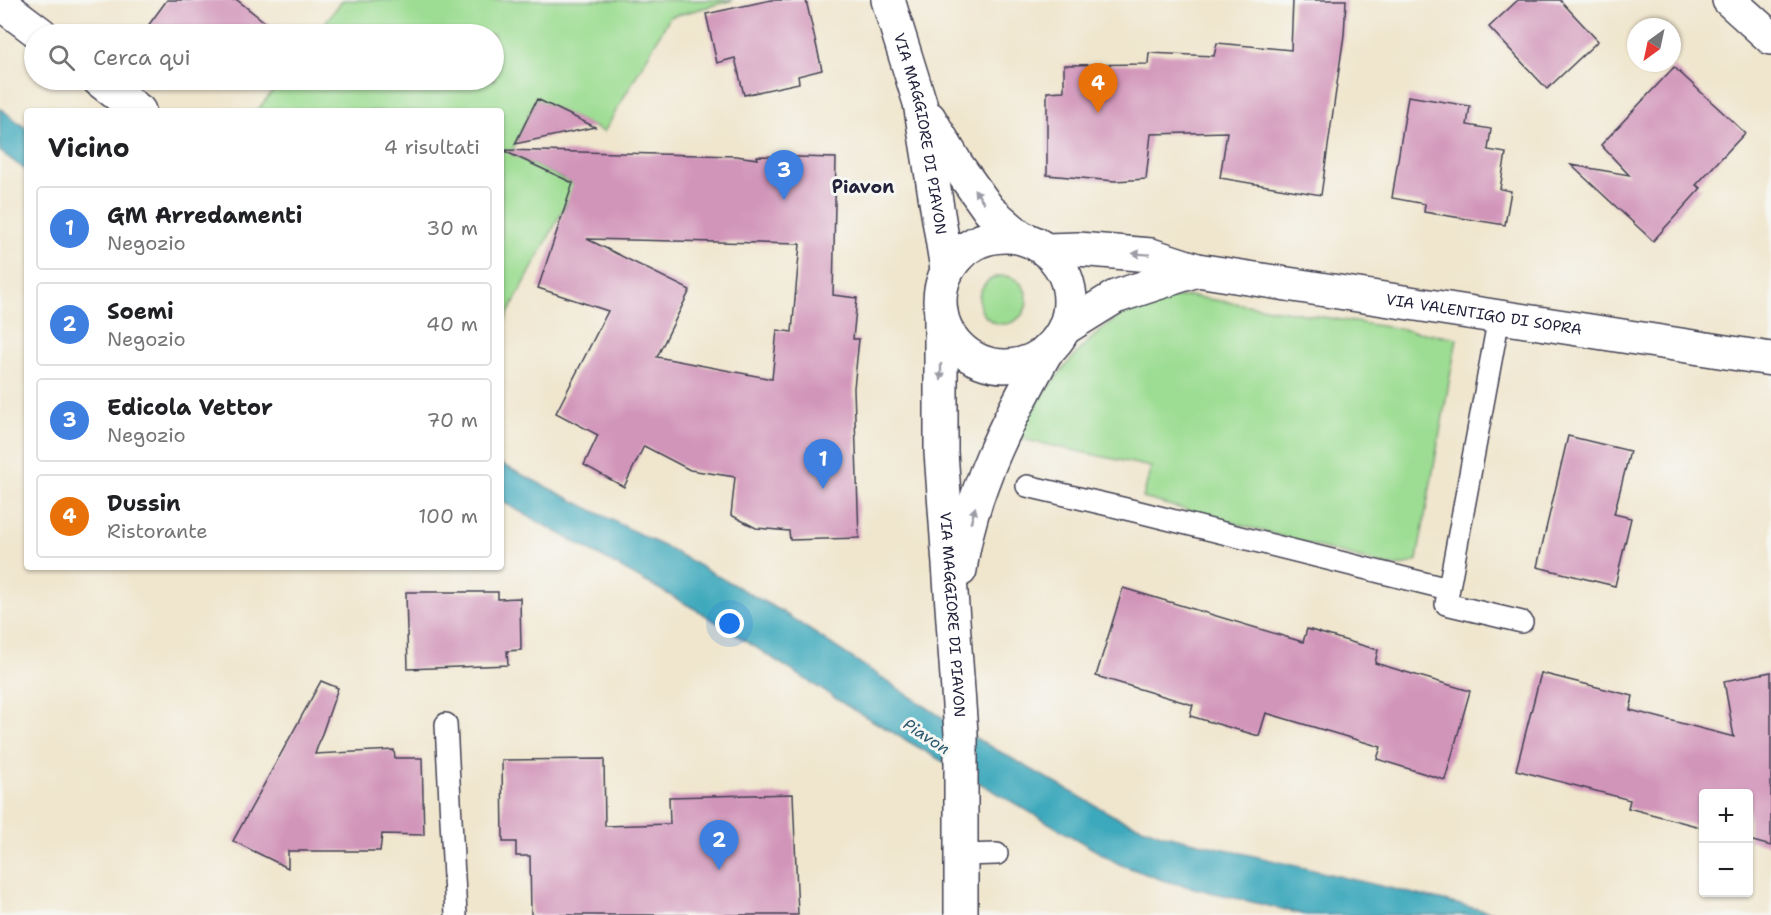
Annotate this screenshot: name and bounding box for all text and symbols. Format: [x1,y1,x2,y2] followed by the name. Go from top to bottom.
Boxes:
[1627,18,1681,72] north arrow
[24,24,504,90] search box
[889,30,951,236] street label: VIA MAGGIORE DI PIAVON
[45,41,78,74] icon: search
[93,43,191,72] text: Cerca qui
[1078,63,1118,113] pin: 4
[48,130,130,165] text: Vicino
[384,134,480,160] text: 4 risultati
[764,150,804,200] pin: 3
[832,175,894,199] district label: Piavon
[973,189,985,205] one-way arrow
[107,201,302,230] text: GM Arredamenti
[65,215,74,241] text: 1
[426,215,478,241] text: 30 m
[107,230,186,256] text: Negozio
[1131,249,1150,259] one-way arrow
[1384,289,1584,340] street label: VIA VALENTIGO DI SOPRA
[107,297,174,326] text: Soemi
[63,311,77,337] text: 2
[426,311,478,337] text: 40 m
[107,326,186,352] text: Negozio
[936,362,946,381] one-way arrow
[107,393,273,422] text: Edicola Vettor
[63,407,77,433] text: 3
[426,407,478,433] text: 70 m
[107,422,186,448] text: Negozio
[804,440,842,489] pin: 1
[107,489,181,518] text: Dussin
[63,503,77,529] text: 4
[418,503,478,529] text: 100 m
[969,506,978,524] one-way arrow
[935,511,970,718] street label: VIA MAGGIORE DI PIAVON
[107,518,208,544] text: Ristorante
[715,609,744,638] your location
[899,714,954,759] water label: Piavon
[1699,789,1753,897] map controls
[1699,789,1753,843] button: +
[700,820,738,870] pin: 2
[1699,843,1753,897] button: −

